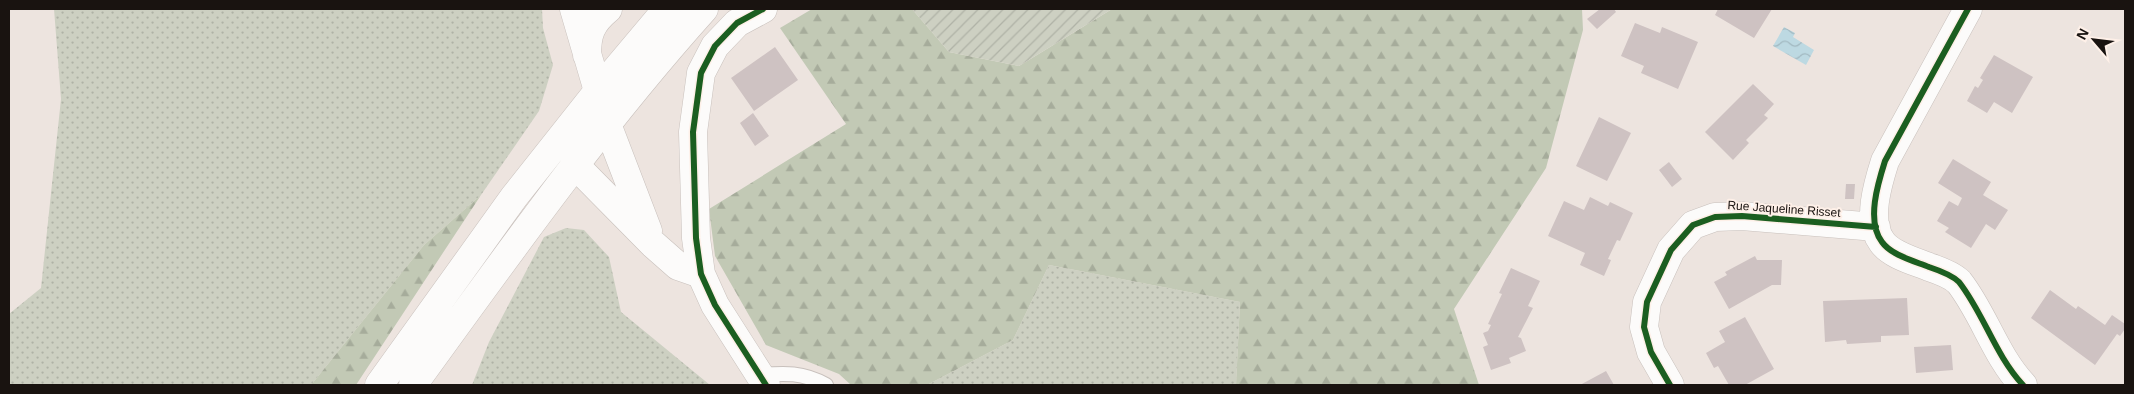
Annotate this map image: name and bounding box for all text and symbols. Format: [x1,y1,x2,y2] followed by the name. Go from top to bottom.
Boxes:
[2069,15,2119,65] north arrow
[2073,26,2092,42] text: N
[1727,198,1842,220] street label: Rue Jaqueline Risset

